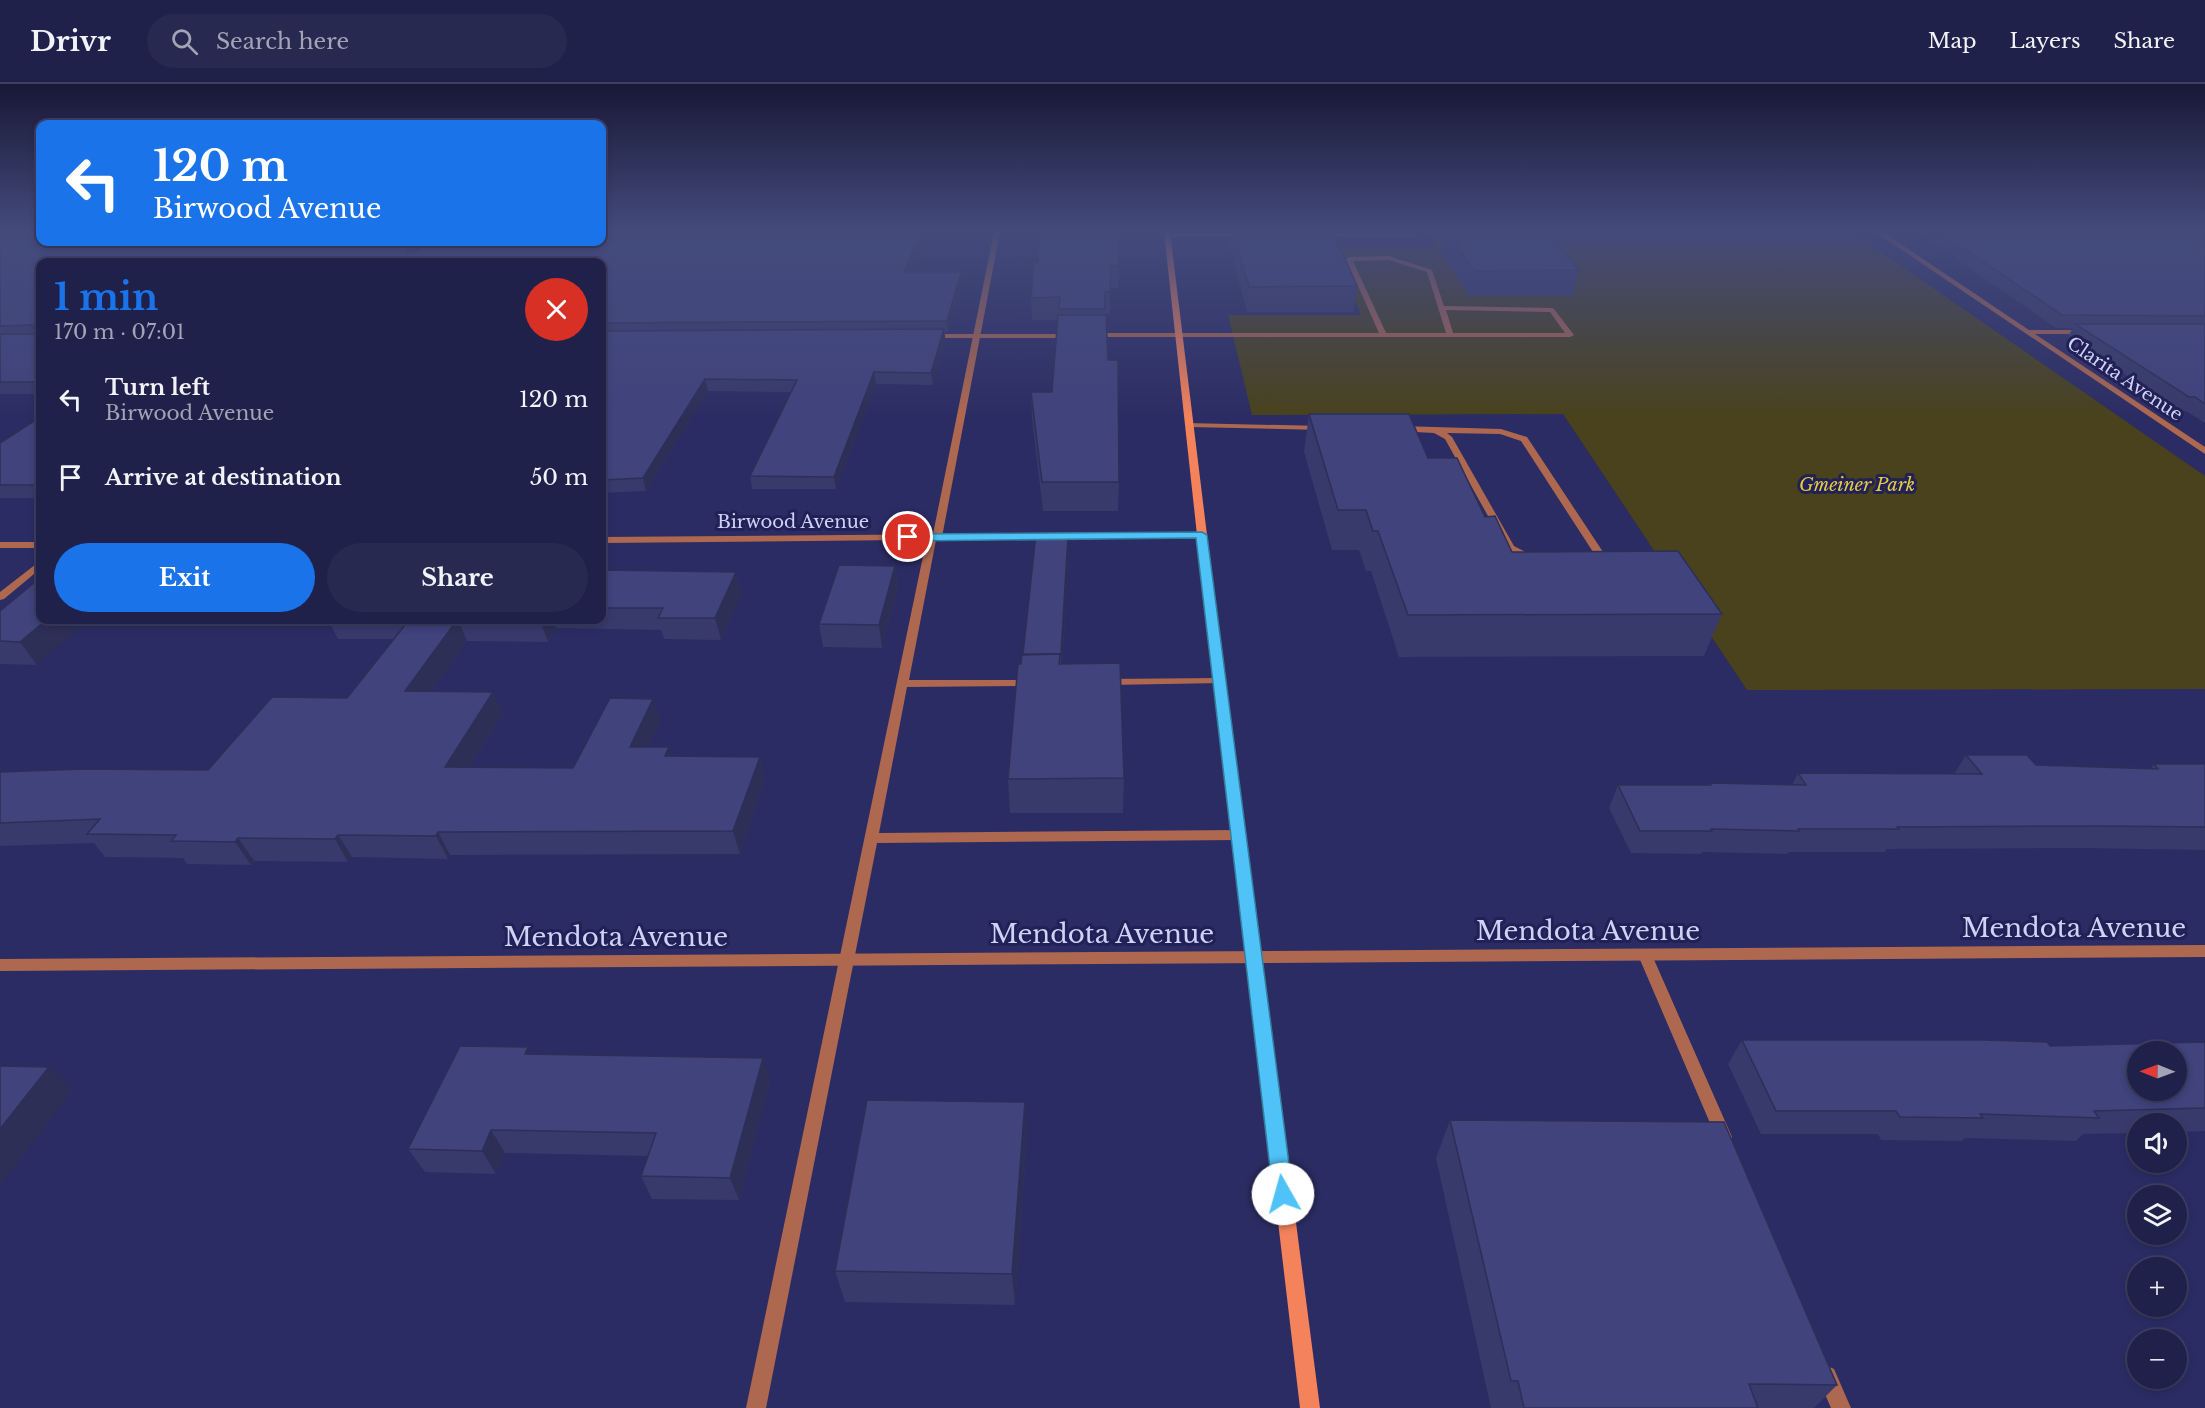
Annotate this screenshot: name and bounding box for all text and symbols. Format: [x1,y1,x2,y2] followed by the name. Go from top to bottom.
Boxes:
[147,14,567,68] search box
[30,24,111,59] text: Drivr
[168,25,201,58] icon: search
[216,28,349,55] text: Search here
[1928,28,1977,54] text: Map
[2010,28,2081,54] text: Layers
[2114,28,2175,54] text: Share
[153,140,288,192] text: 120 m
[54,144,132,222] icon: left
[153,192,381,225] text: Birwood Avenue
[54,275,158,320] text: 1 min
[525,278,588,341] button: close
[54,320,185,344] text: 170 m · 07:01
[2063,332,2187,426] street label: Clarita Avenue
[105,374,210,401] text: Turn left
[54,383,87,416] icon: left
[519,386,588,413] text: 120 m
[105,401,274,425] text: Birwood Avenue
[54,461,87,494] icon: arrive
[105,464,342,491] text: Arrive at destination
[530,464,588,491] text: 50 m
[1799,474,1915,496] park label: Gmeiner Park
[717,511,869,533] street label: Birwood Avenue
[882,511,933,562] pin
[891,520,924,553] icon: arrive
[54,543,315,612] button: Exit
[327,543,588,612] button: Share
[1962,912,2186,944] street label: Mendota Avenue
[1476,915,1700,947] street label: Mendota Avenue
[990,918,1214,950] street label: Mendota Avenue
[504,921,728,953] street label: Mendota Avenue
[2127,1041,2187,1101] north arrow
[2127,1041,2187,1389] map controls
[2127,1113,2187,1173] button: sound
[1251,1162,1315,1226] position arrow
[2127,1185,2187,1245] button: layers
[2127,1257,2187,1317] button: +
[2127,1329,2187,1389] button: −

